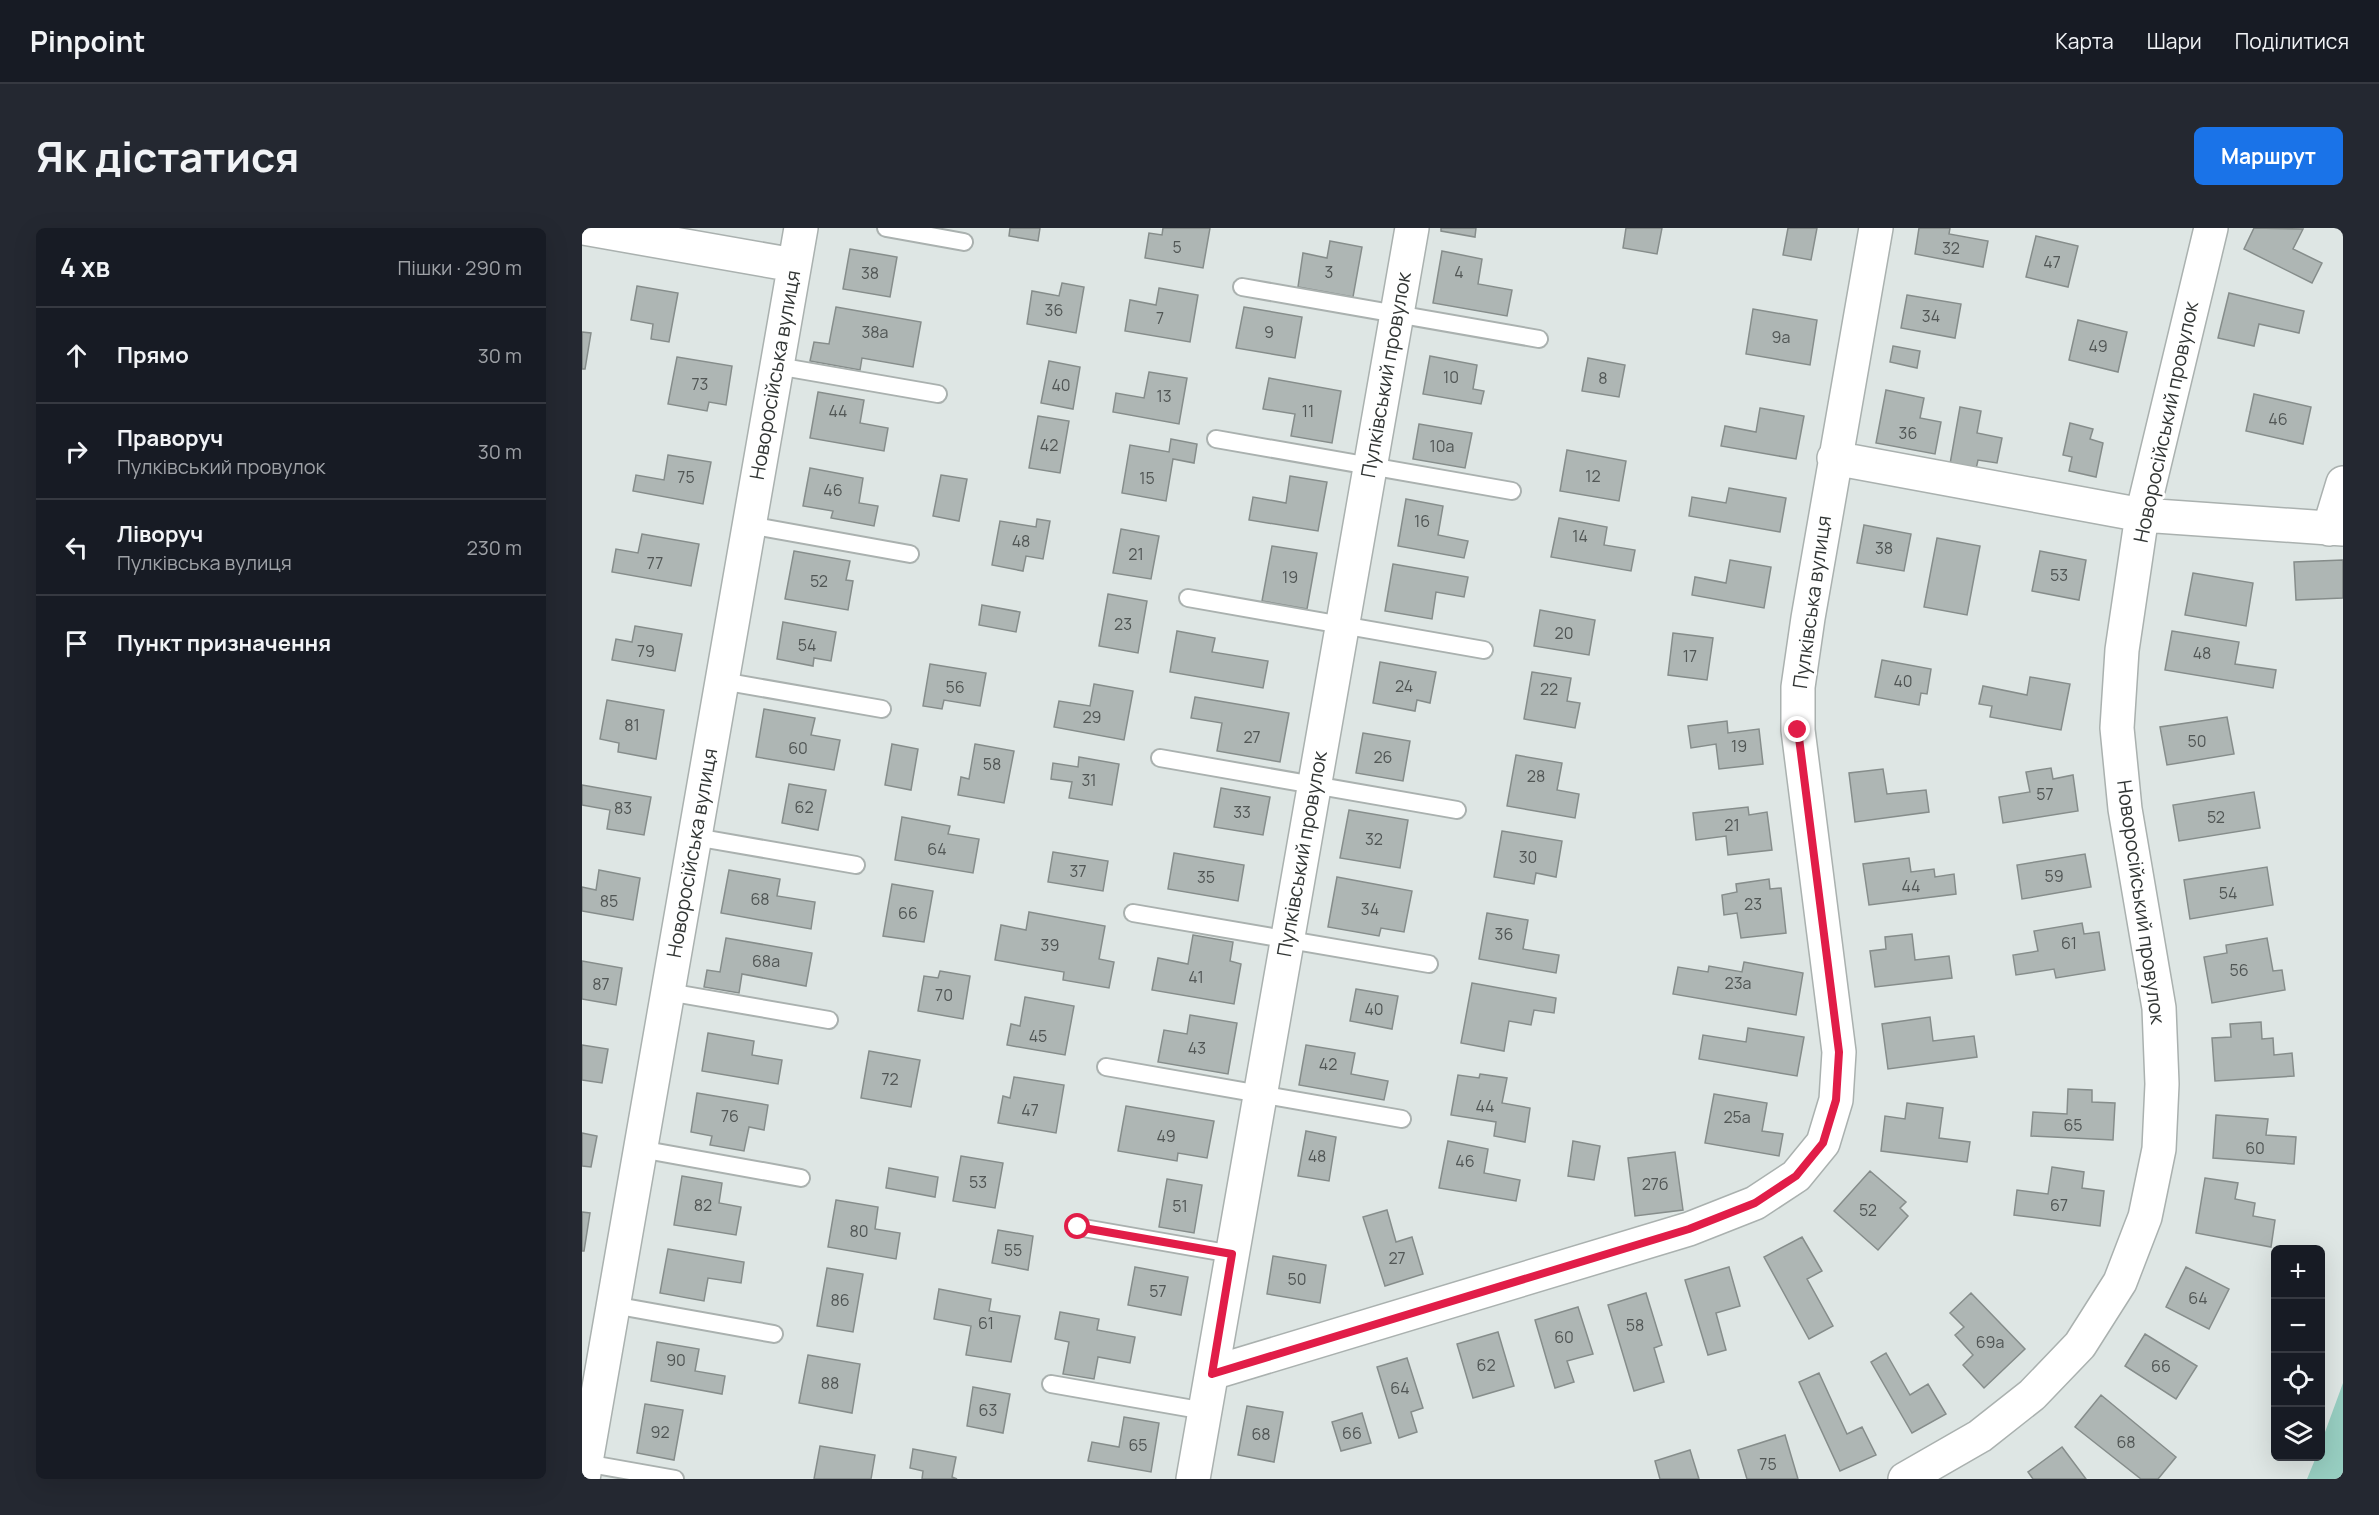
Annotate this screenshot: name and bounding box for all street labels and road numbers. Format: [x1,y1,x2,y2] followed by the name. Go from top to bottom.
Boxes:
[743,268,806,482] street label: Новоросійська вулиця
[1354,269,1417,480] street label: Пулківський провулок
[2127,298,2205,545] street label: Новоросійський провулок
[1786,514,1837,690] street label: Пулківська вулиця
[660,746,723,960] street label: Новоросійська вулиця
[1270,748,1333,959] street label: Пулківський провулок
[2111,778,2172,1027] street label: Новоросійський провулок

